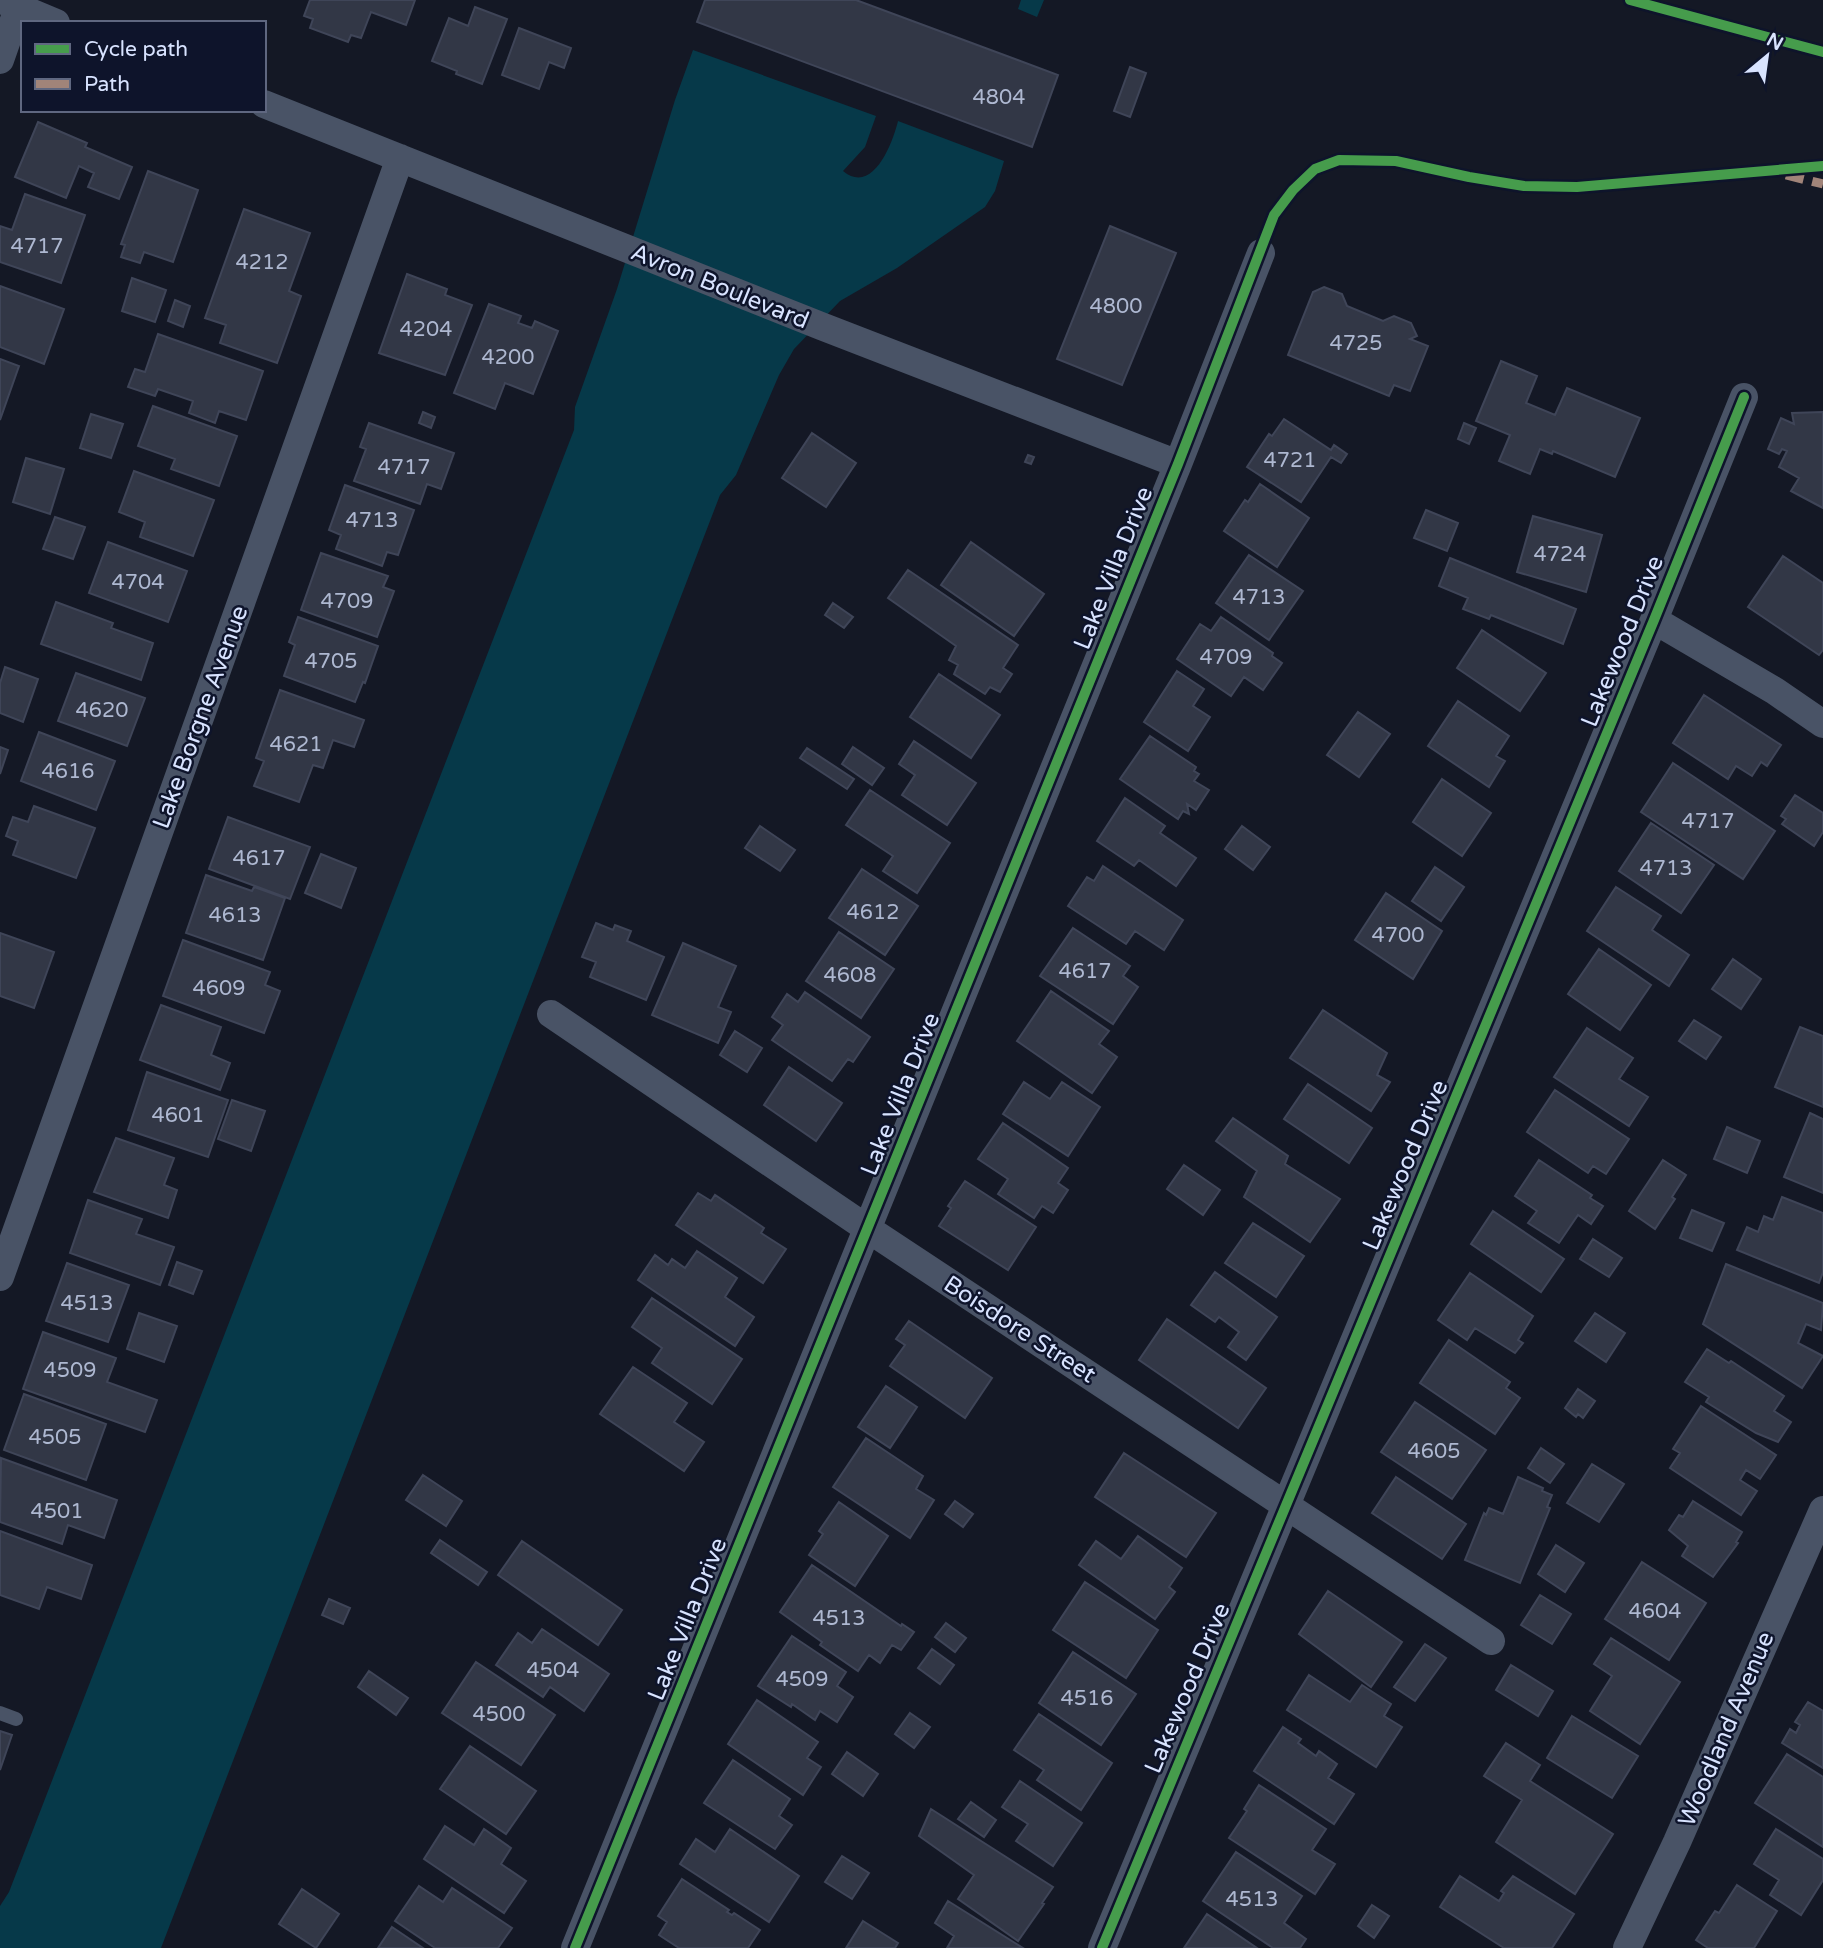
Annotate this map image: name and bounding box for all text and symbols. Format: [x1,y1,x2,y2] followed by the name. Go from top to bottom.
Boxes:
[21,21,266,112] legend
[1732,21,1802,91] north arrow
[1763,29,1787,55] text: N
[84,37,188,62] text: Cycle path
[84,72,130,97] text: Path
[973,85,1025,110] house number: 4804
[11,234,63,259] house number: 4717
[627,238,813,335] street label: Avron Boulevard
[236,250,288,275] house number: 4212
[1090,294,1142,319] house number: 4800
[400,317,452,342] house number: 4204
[1330,331,1382,356] house number: 4725
[482,345,534,370] house number: 4200
[1264,448,1316,473] house number: 4721
[378,455,430,480] house number: 4717
[1068,482,1159,654] street label: Lake Villa Drive
[346,508,398,533] house number: 4713
[1534,542,1586,567] house number: 4724
[1575,551,1670,731] street label: Lakewood Drive
[112,570,164,595] house number: 4704
[1233,585,1285,610] house number: 4713
[321,589,373,614] house number: 4709
[147,602,254,833] street label: Lake Borgne Avenue
[1200,645,1252,670] house number: 4709
[305,649,357,674] house number: 4705
[76,698,128,723] house number: 4620
[270,732,322,757] house number: 4621
[42,759,94,784] house number: 4616
[1682,809,1734,834] house number: 4717
[233,846,285,871] house number: 4617
[1640,856,1692,881] house number: 4713
[847,900,899,925] house number: 4612
[209,903,261,928] house number: 4613
[1372,923,1424,948] house number: 4700
[1059,959,1111,984] house number: 4617
[824,963,876,988] house number: 4608
[193,976,245,1001] house number: 4609
[855,1008,946,1180] street label: Lake Villa Drive
[1357,1076,1454,1255] street label: Lakewood Drive
[152,1103,204,1128] house number: 4601
[938,1269,1101,1389] street label: Boisdore Street
[61,1291,113,1316] house number: 4513
[44,1358,96,1383] house number: 4509
[29,1425,81,1450] house number: 4505
[1408,1439,1460,1464] house number: 4605
[31,1499,83,1524] house number: 4501
[642,1533,733,1705] street label: Lake Villa Drive
[1139,1599,1236,1778] street label: Lakewood Drive
[1629,1599,1681,1624] house number: 4604
[813,1606,865,1631] house number: 4513
[1672,1627,1781,1831] street label: Woodland Avenue
[527,1658,579,1683] house number: 4504
[776,1667,828,1692] house number: 4509
[1061,1686,1113,1711] house number: 4516
[473,1702,525,1727] house number: 4500
[1226,1887,1278,1912] house number: 4513

